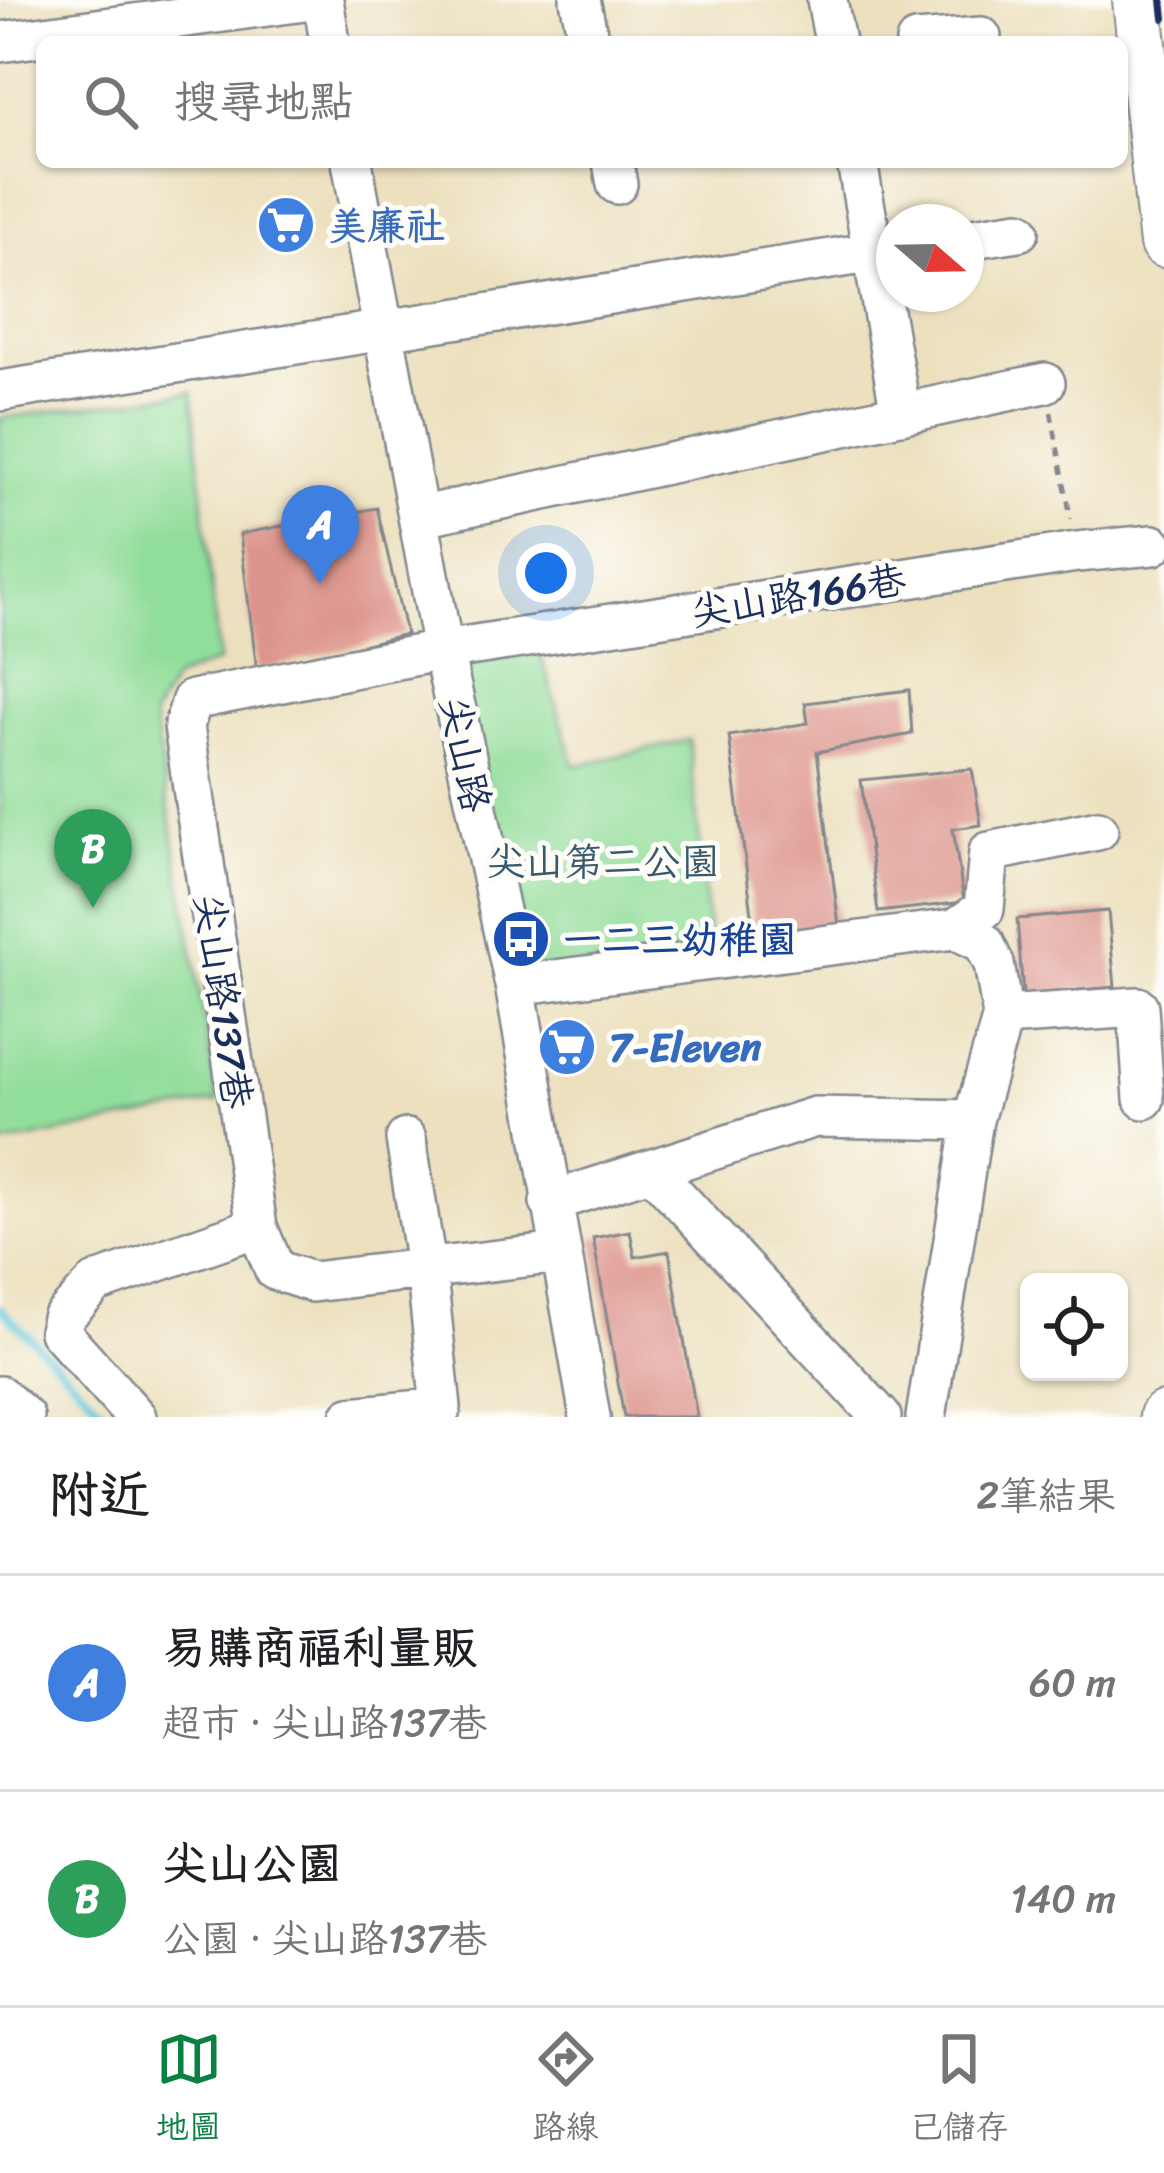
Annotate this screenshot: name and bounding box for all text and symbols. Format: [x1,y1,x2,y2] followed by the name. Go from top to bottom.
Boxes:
[36,36,1128,168] search box
[174,62,354,142] text: 搜尋地點
[78,69,144,135] icon: search
[328,191,445,260] place label: 美廉社
[255,194,317,256] supermarket icon: 美廉社
[876,204,984,312] north arrow
[281,485,359,584] pin: A
[516,543,576,603] your location
[685,544,911,647] street label: 尖山路166巷
[420,690,511,819] street label: 尖山路
[54,809,132,908] pin: B
[486,827,720,896] park label: 尖山第二公園
[174,889,273,1113] street label: 尖山路137巷
[563,905,797,974] place label: 一二三幼稚園
[490,908,552,970] bus stop icon: 一二三幼稚園
[609,1013,762,1082] place label: 7-Eleven
[536,1016,598,1078] supermarket icon: 7-Eleven
[1020,1273,1128,1381] map controls
[1020,1273,1128,1381] button: locate
[48,1450,150,1540] text: 附近
[976,1461,1116,1530] text: 2筆結果
[162,1608,477,1688] text: 易購商福利量販
[74,1648,100,1717] text: A
[1029,1648,1116,1717] text: 60 m
[162,1688,487,1757] text: 超市 · 尖山路137巷
[162,1824,342,1904] text: 尖山公園
[75,1864,99,1933] text: B
[1010,1864,1116,1933] text: 140 m
[162,1904,487,1973] text: 公園 · 尖山路137巷
[156,2026,222,2156] tab: 地圖
[533,2026,599,2156] tab: 路線
[910,2026,1009,2156] tab: 已儲存

